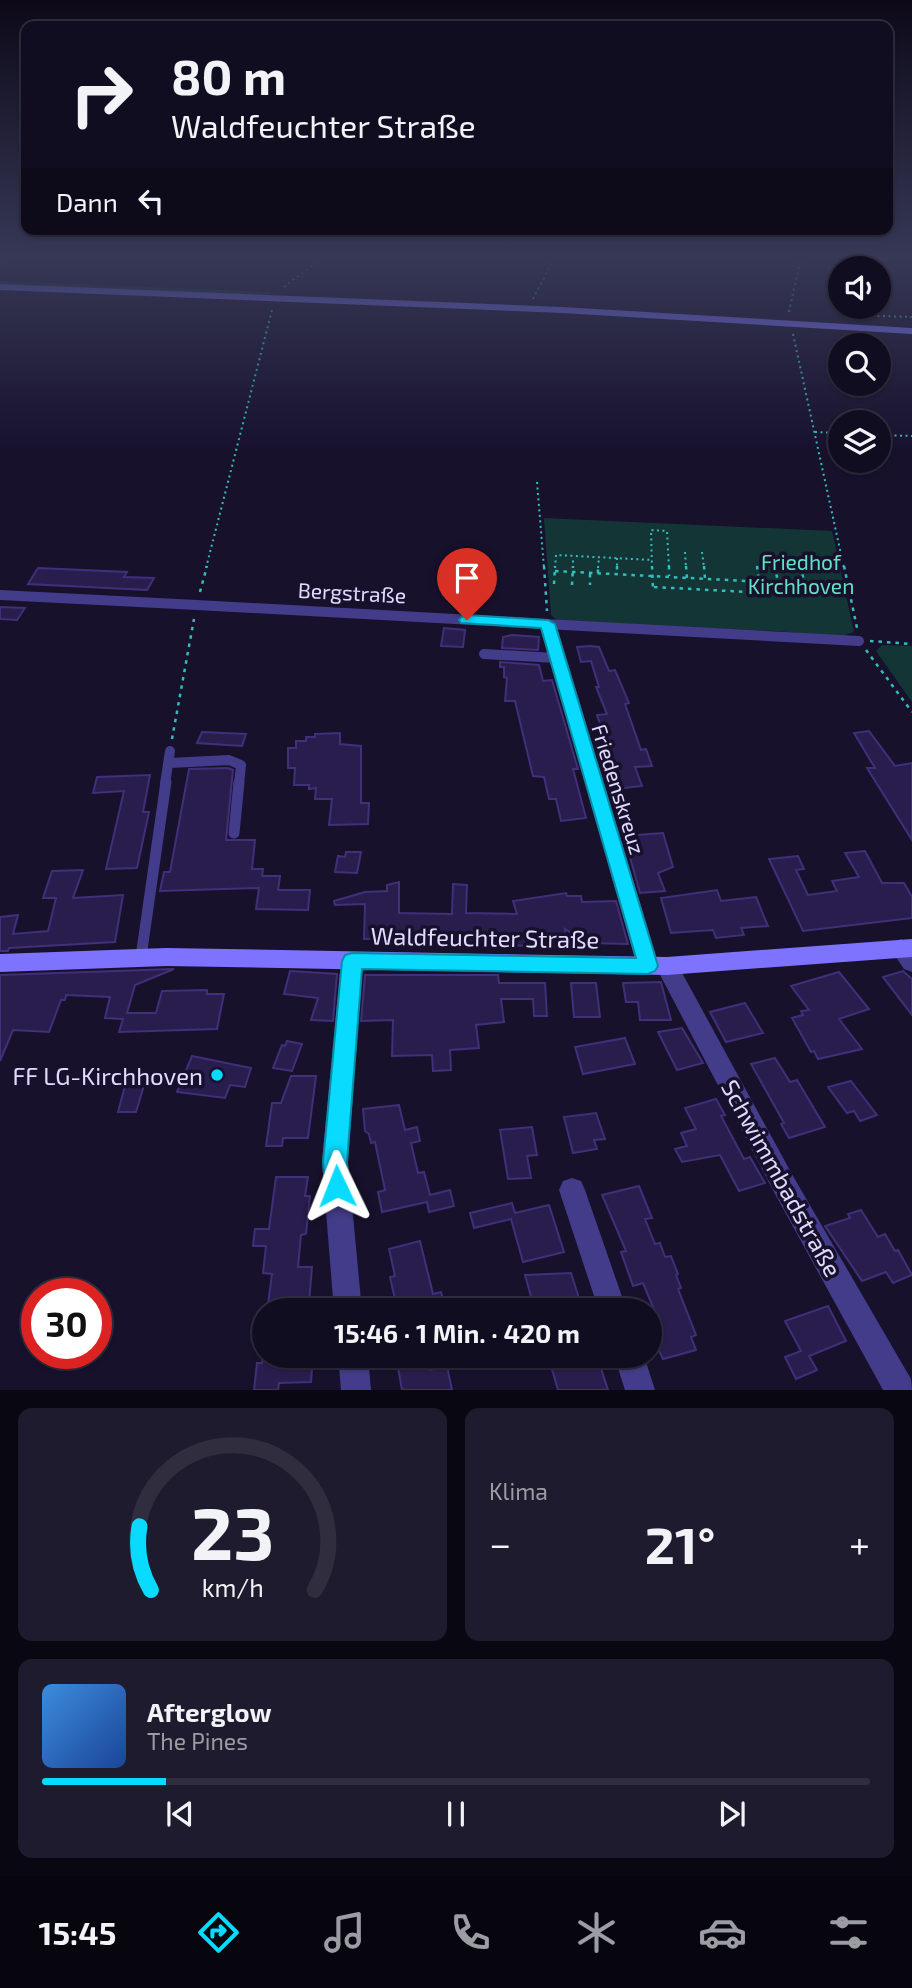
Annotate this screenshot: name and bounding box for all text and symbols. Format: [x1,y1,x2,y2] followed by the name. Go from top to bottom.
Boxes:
[171,46,286,105] text: 80 m
[56,49,147,140] icon: right
[171,106,476,144] text: Waldfeuchter Straße
[132,182,170,220] icon: left
[56,186,118,217] text: Dann
[828,256,891,473] map controls
[828,256,891,319] button: sound
[828,333,891,396] button: search
[828,410,891,473] button: layers
[437,548,497,620] pin
[748,549,854,598] park label: Friedhof Kirchhoven
[448,559,486,597] icon: arrive
[297,577,407,607] street label: Bergstraße
[587,721,651,857] street label: Friedenskreuz
[370,921,600,953] street label: Waldfeuchter Straße
[12,1061,203,1090] place label: FF LG-Kirchhoven
[209,1067,225,1083] marker: FF LG-Kirchhoven
[716,1074,848,1282] street label: Schwimmbadstraße
[300,1149,374,1223] position arrow
[21,1278,112,1369] speed limit sign: 30
[334,1317,580,1348] text: 15:46 · 1 Min. · 420 m
[489,1477,548,1505] text: Klima
[191,1488,274,1576] text: 23
[645,1512,715,1574] text: 21°
[489,1520,511,1566] text: −
[849,1520,870,1566] text: +
[201,1572,264,1602] text: km/h
[147,1696,272,1727] text: Afterglow
[147,1727,248,1755] text: The Pines
[161,1795,199,1833] icon: previous
[437,1795,475,1833] icon: pause
[713,1795,751,1833] icon: next
[194,1908,243,1957] icon: directions
[320,1908,369,1957] icon: music
[446,1908,495,1957] icon: phone
[572,1908,621,1957] icon: climate
[698,1908,747,1957] icon: car
[824,1908,873,1957] icon: filters
[39,1913,116,1951] text: 15:45

